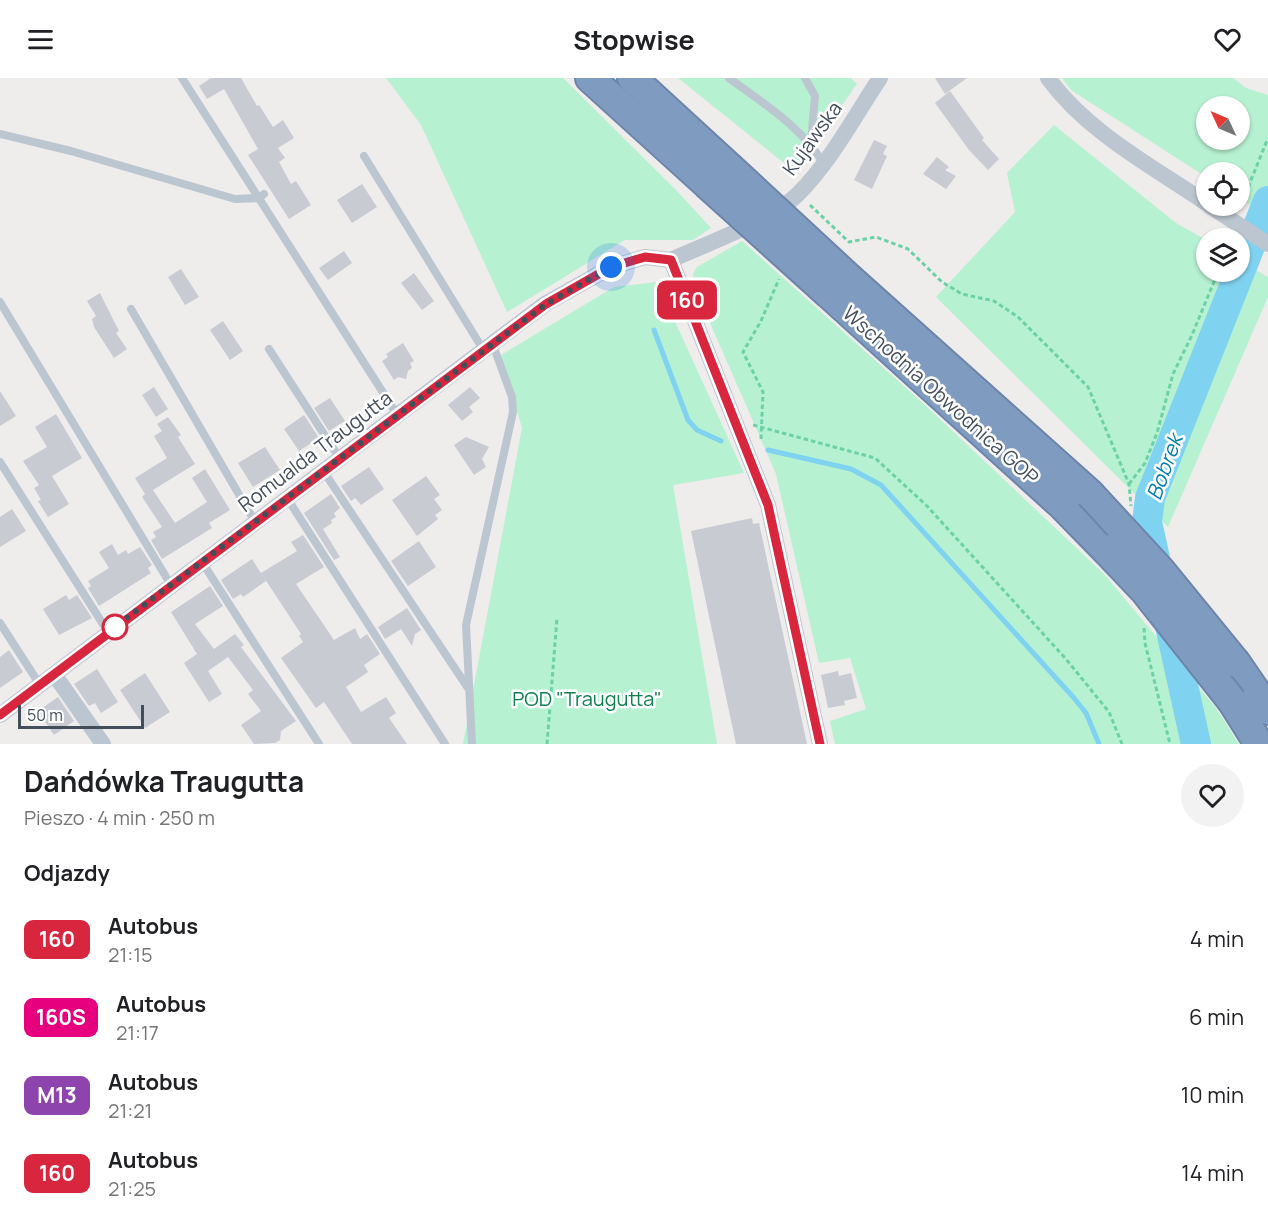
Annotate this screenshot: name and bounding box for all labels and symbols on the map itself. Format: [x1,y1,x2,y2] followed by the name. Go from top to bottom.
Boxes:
[776,96,848,180] street label: Kujawska
[1196,96,1250,150] north arrow
[596,252,626,282] your location
[652,280,722,320] line badge: 160
[837,300,1045,490] street label: Wschodnia Obwodnica GOP
[232,384,398,518] street label: Romualda Traugutta
[1139,428,1190,504] water label: Bobrek
[102,614,128,640] unlabelled marker
[512,685,662,712] park label: POD "Traugutta"
[18,702,144,730] scale bar

